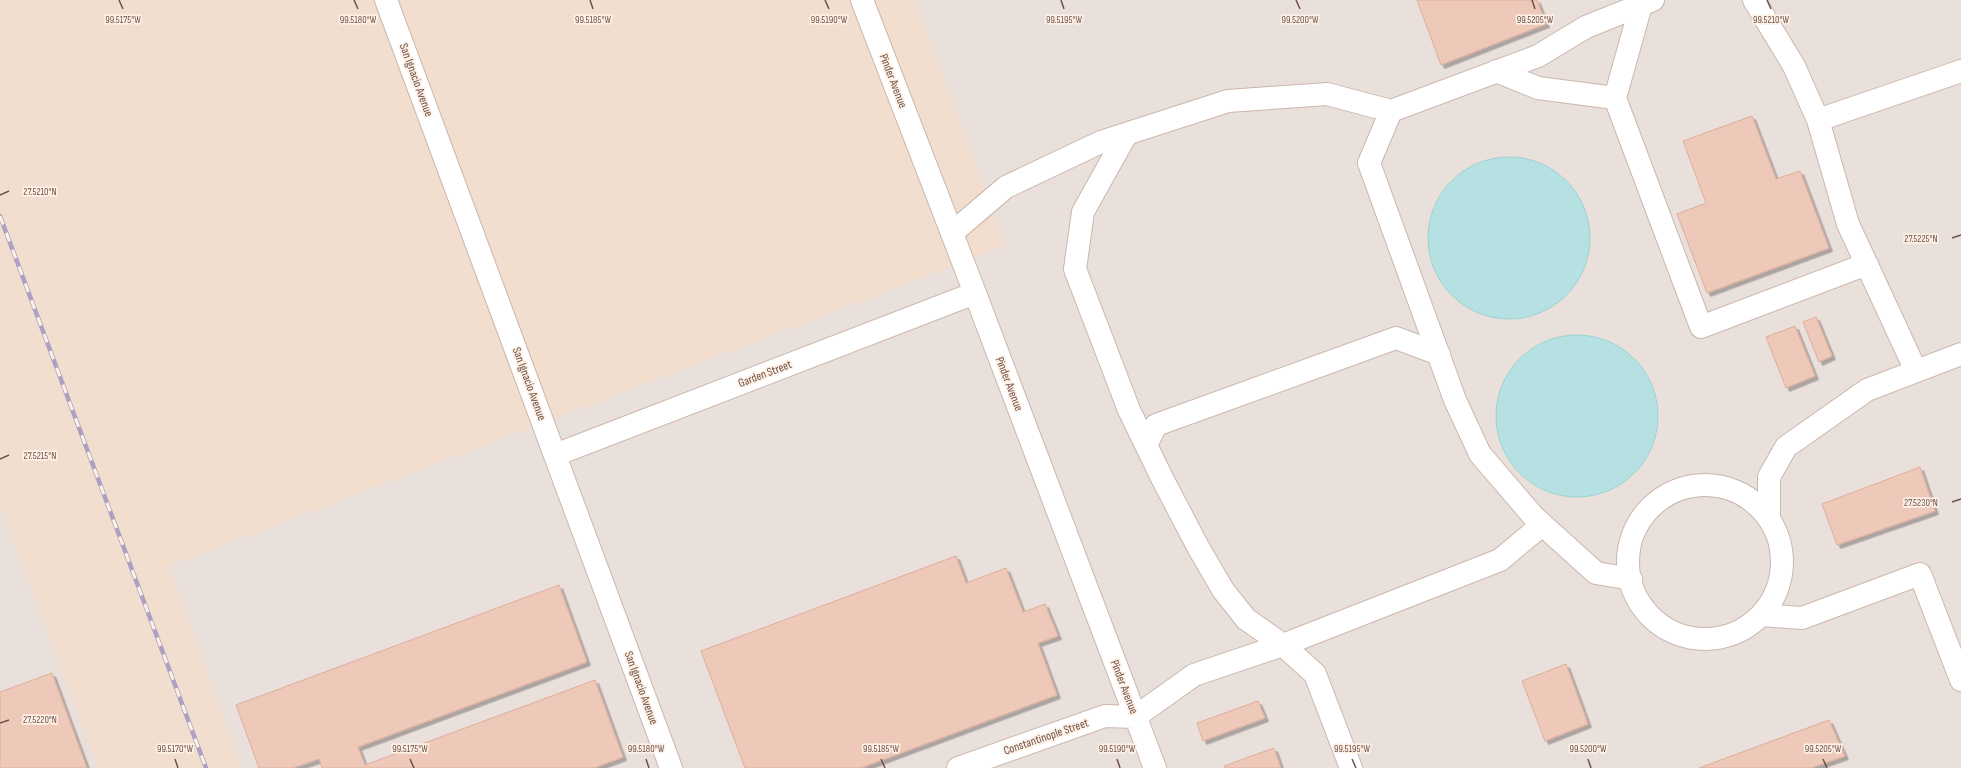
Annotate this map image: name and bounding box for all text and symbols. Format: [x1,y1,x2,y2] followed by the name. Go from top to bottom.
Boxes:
[105,14,141,26] text: 99.5175°W
[340,14,377,26] text: 99.5180°W
[575,14,611,26] text: 99.5185°W
[811,14,848,26] text: 99.5190°W
[1046,14,1082,26] text: 99.5195°W
[1282,14,1319,26] text: 99.5200°W
[1517,14,1554,26] text: 99.5205°W
[1753,14,1790,26] text: 99.5210°W
[396,41,436,119] street label: San Ignacio Avenue
[876,52,910,110] street label: Pinder Avenue
[23,186,57,198] text: 27.5210°N
[1904,233,1938,245] text: 27.5225°N
[509,345,549,423] street label: San Ignacio Avenue
[992,355,1026,413] street label: Pinder Avenue
[736,357,794,391] street label: Garden Street
[24,450,56,462] text: 27.5215°N
[1904,497,1938,509] text: 27.5230°N
[621,649,661,727] street label: San Ignacio Avenue
[1107,658,1141,716] street label: Pinder Avenue
[23,714,57,726] text: 27.5220°N
[1002,715,1091,759] street label: Constantinople Street
[157,743,193,755] text: 99.5170°W
[392,743,428,755] text: 99.5175°W
[628,743,665,755] text: 99.5180°W
[863,743,899,755] text: 99.5185°W
[1099,743,1136,755] text: 99.5190°W
[1334,743,1370,755] text: 99.5195°W
[1570,743,1607,755] text: 99.5200°W
[1805,743,1842,755] text: 99.5205°W

